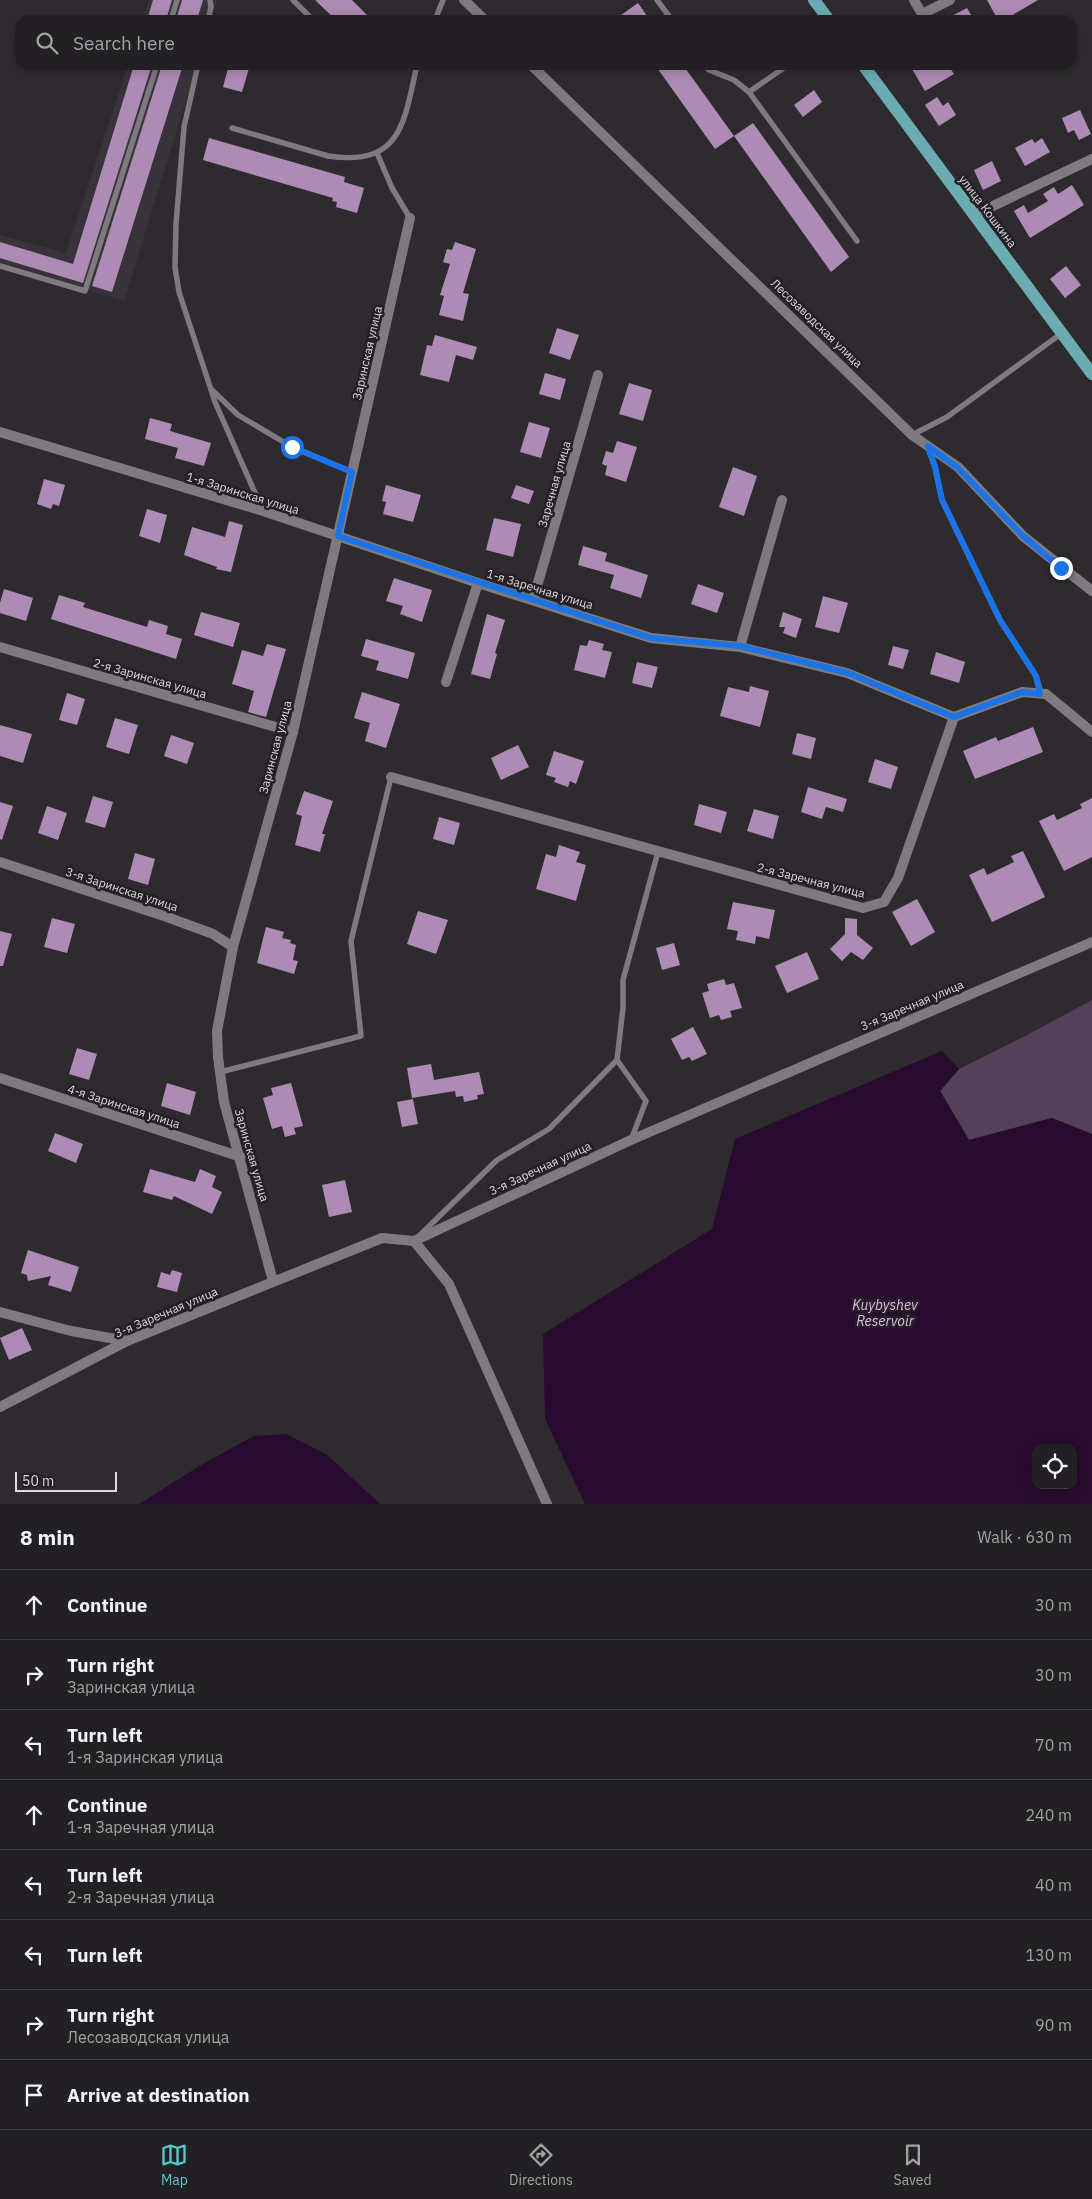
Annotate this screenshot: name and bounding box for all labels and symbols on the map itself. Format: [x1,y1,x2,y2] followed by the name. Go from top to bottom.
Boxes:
[956,172,1021,251] street label: улица Кошкина
[768,275,866,371] street label: Лесозаводская улица
[349,304,385,401] street label: Заринская улица
[281,436,304,459] route start
[534,438,574,529] street label: Заречная улица
[185,469,302,517] street label: 1-я Заринская улица
[1050,557,1073,580] route end
[485,566,596,613] street label: 1-я Заречная улица
[92,655,209,702] street label: 2-я Заринская улица
[255,698,295,795] street label: Заринская улица
[755,859,867,901] street label: 2-я Заречная улица
[64,864,181,914] street label: 3-я Заринская улица
[858,976,966,1034] street label: 3-я Заречная улица
[66,1081,183,1131] street label: 4-я Заринская улица
[232,1107,273,1204] street label: Заринская улица
[487,1138,594,1198] street label: 3-я Заречная улица
[112,1283,220,1341] street label: 3-я Заречная улица
[852,1296,919,1330] water label: Kuybyshev Reservoir
[15,1469,118,1492] scale bar

